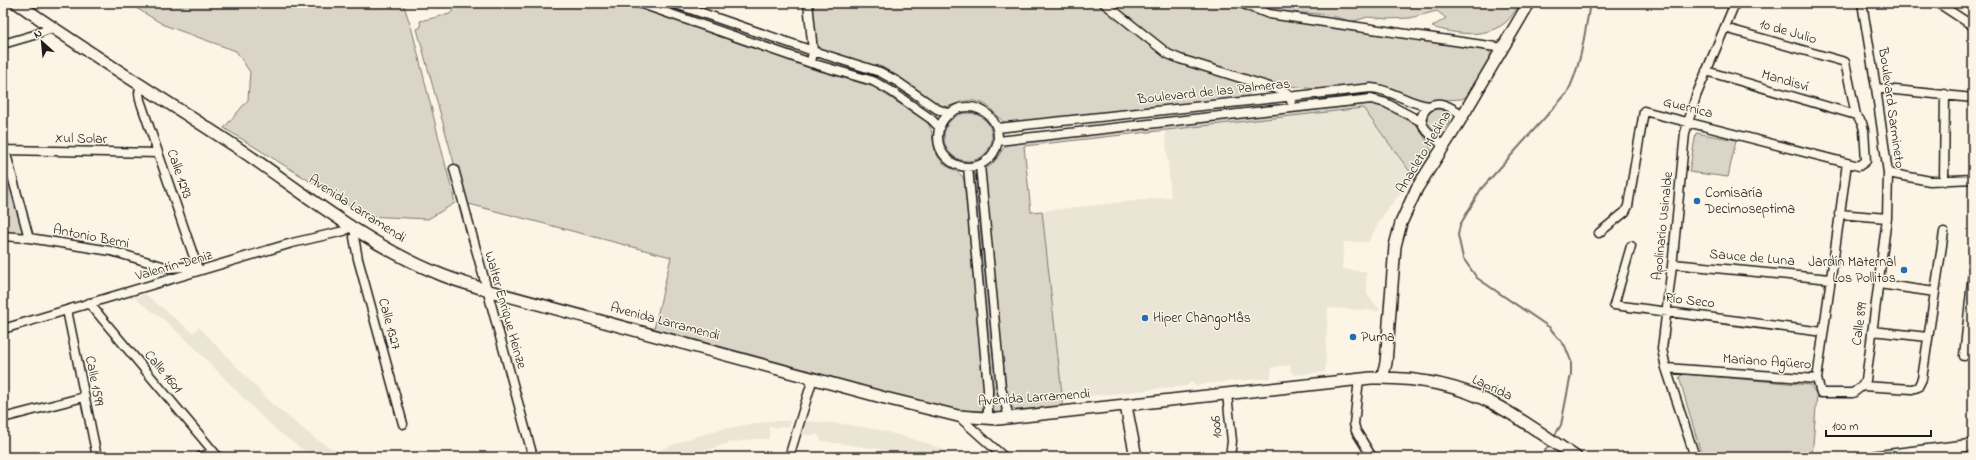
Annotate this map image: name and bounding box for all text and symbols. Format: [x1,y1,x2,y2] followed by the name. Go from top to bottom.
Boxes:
[1757,14,1819,50] street label: 10 de Julio
[22,22,62,62] north arrow
[31,25,45,43] text: N
[1872,45,1910,170] street label: Boulevard Sarmineto
[1759,64,1812,98] street label: Mandisví
[1136,74,1291,111] street label: Boulevard de las Palmeras
[1661,92,1715,124] street label: Guernica
[1391,107,1457,197] street label: Anacleto Medina
[55,128,108,150] street label: Xul Solar
[161,146,197,202] street label: Calle 1293
[304,170,410,248] street label: Avenida Larramendi
[1647,170,1679,282] street label: Apolinario Usinalde
[1704,183,1795,220] place label: Comisaría Decimoseptima
[1692,196,1702,206] marker: Comisaría Decimoseptima
[51,219,131,255] street label: Antonio Berni
[1708,244,1796,272] street label: Sauce de Luna
[132,245,215,287] street label: Valentín Deniz
[478,249,532,372] street label: Walter Enrique Heinze
[1808,252,1896,289] place label: Jardín Maternal Los Pollitos
[1899,265,1909,275] marker: Jardín Maternal Los Pollitos
[1664,288,1716,314] street label: Río Seco
[372,296,406,352] street label: Calle 1327
[608,297,722,347] street label: Avenida Larramendi
[1847,300,1874,347] street label: Calle 899
[1153,308,1251,330] place label: Hiper ChangoMâs
[1140,313,1150,323] marker: Hiper ChangoMâs
[1361,327,1395,348] place label: Puma
[1348,332,1358,342] marker: Puma
[139,346,188,399] street label: Calle 1601
[1722,348,1812,377] street label: Mariano Agüero
[79,354,109,409] street label: Calle 1599
[1468,369,1516,407] street label: Laprida
[977,384,1091,412] street label: Avenida Larramendi
[1826,412,1931,438] scale bar
[1206,415,1228,439] street label: 1006
[1832,418,1859,436] text: 100 m

